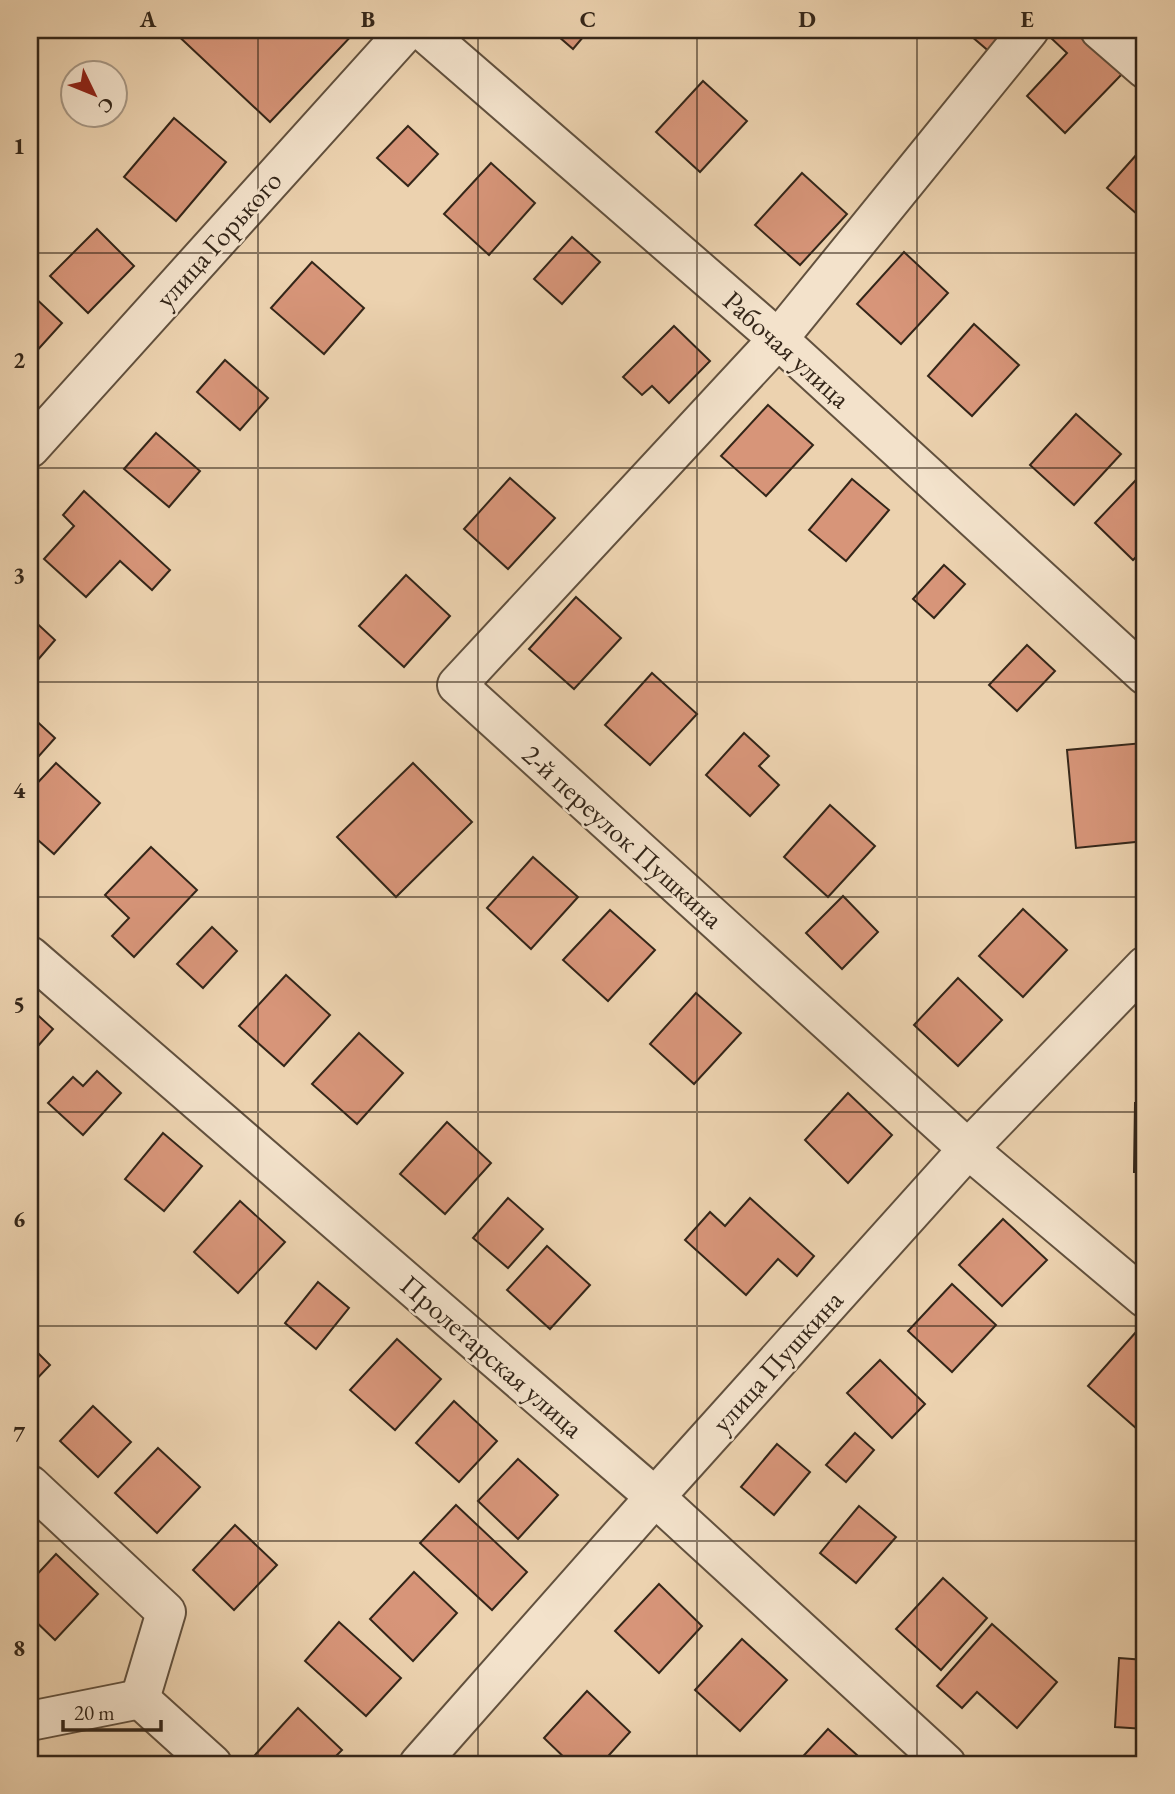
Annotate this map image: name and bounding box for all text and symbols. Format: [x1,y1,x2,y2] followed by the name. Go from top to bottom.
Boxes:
[139,4,157,34] text: A
[361,4,375,34] text: B
[580,4,596,34] text: C
[798,4,816,34] text: D
[1020,4,1034,34] text: E
[60,60,130,130] north arrow
[92,92,120,119] text: С
[13,131,25,161] text: 1
[147,163,289,315] street label: улица Горького
[716,282,859,416] street label: Рабочая улица
[13,345,25,375] text: 2
[13,560,25,590] text: 3
[515,736,732,936] street label: 2-й переулок Пушкина
[13,775,26,805] text: 4
[13,989,25,1019] text: 5
[13,1204,25,1234] text: 6
[393,1267,592,1446] street label: Пролетарская улица
[703,1282,851,1440] street label: улица Пушкина
[13,1419,26,1449] text: 7
[13,1633,25,1663] text: 8
[63,1689,161,1733] scale bar
[74,1699,115,1726] text: 20 m

